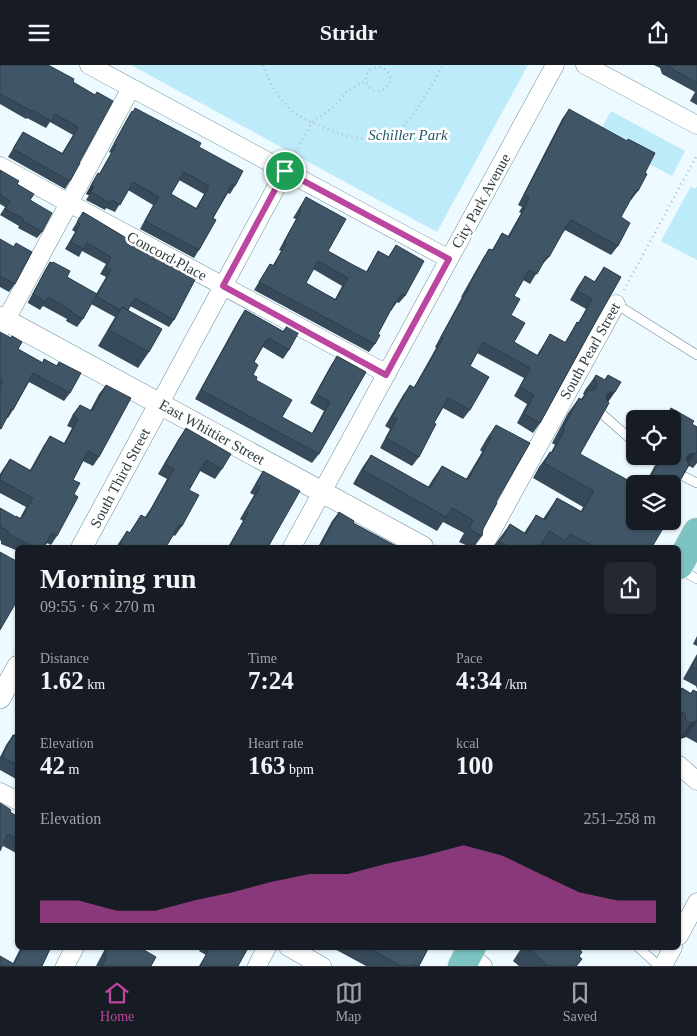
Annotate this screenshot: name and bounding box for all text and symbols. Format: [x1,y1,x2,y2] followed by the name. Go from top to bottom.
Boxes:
[25,19,53,47] icon: menu
[644,19,672,47] icon: share
[320,20,377,45] text: Stridr
[368,127,448,143] park label: Schiller Park
[264,150,306,192] pin
[448,151,514,251] street label: City Park Avenue
[271,157,299,185] icon: arrive
[124,228,210,284] street label: Concord Place
[557,299,624,402] street label: South Pearl Street
[157,396,268,468] street label: East Whittier Street
[626,410,681,530] map controls
[626,410,681,465] button: locate
[87,425,153,531] street label: South Third Street
[626,475,681,530] button: layers
[604,562,656,614] button: share
[40,563,196,594] text: Morning run
[40,598,155,615] text: 09:55 · 6 × 270 m
[40,651,89,666] text: Distance
[248,651,277,666] text: Time
[456,651,482,666] text: Pace
[40,667,84,694] text: 1.62
[248,667,294,694] text: 7:24
[456,667,502,694] text: 4:34
[84,677,105,692] text: km
[502,677,527,692] text: /km
[40,736,94,751] text: Elevation
[248,736,304,751] text: Heart rate
[456,736,479,751] text: kcal
[40,752,65,779] text: 42
[248,752,286,779] text: 163
[456,752,494,779] text: 100
[65,762,79,777] text: m
[286,762,314,777] text: bpm
[40,810,101,827] text: Elevation
[584,810,656,827] text: 251–258 m
[100,979,134,1025] tab: Home
[335,979,363,1025] tab: Map
[563,979,597,1025] tab: Saved

